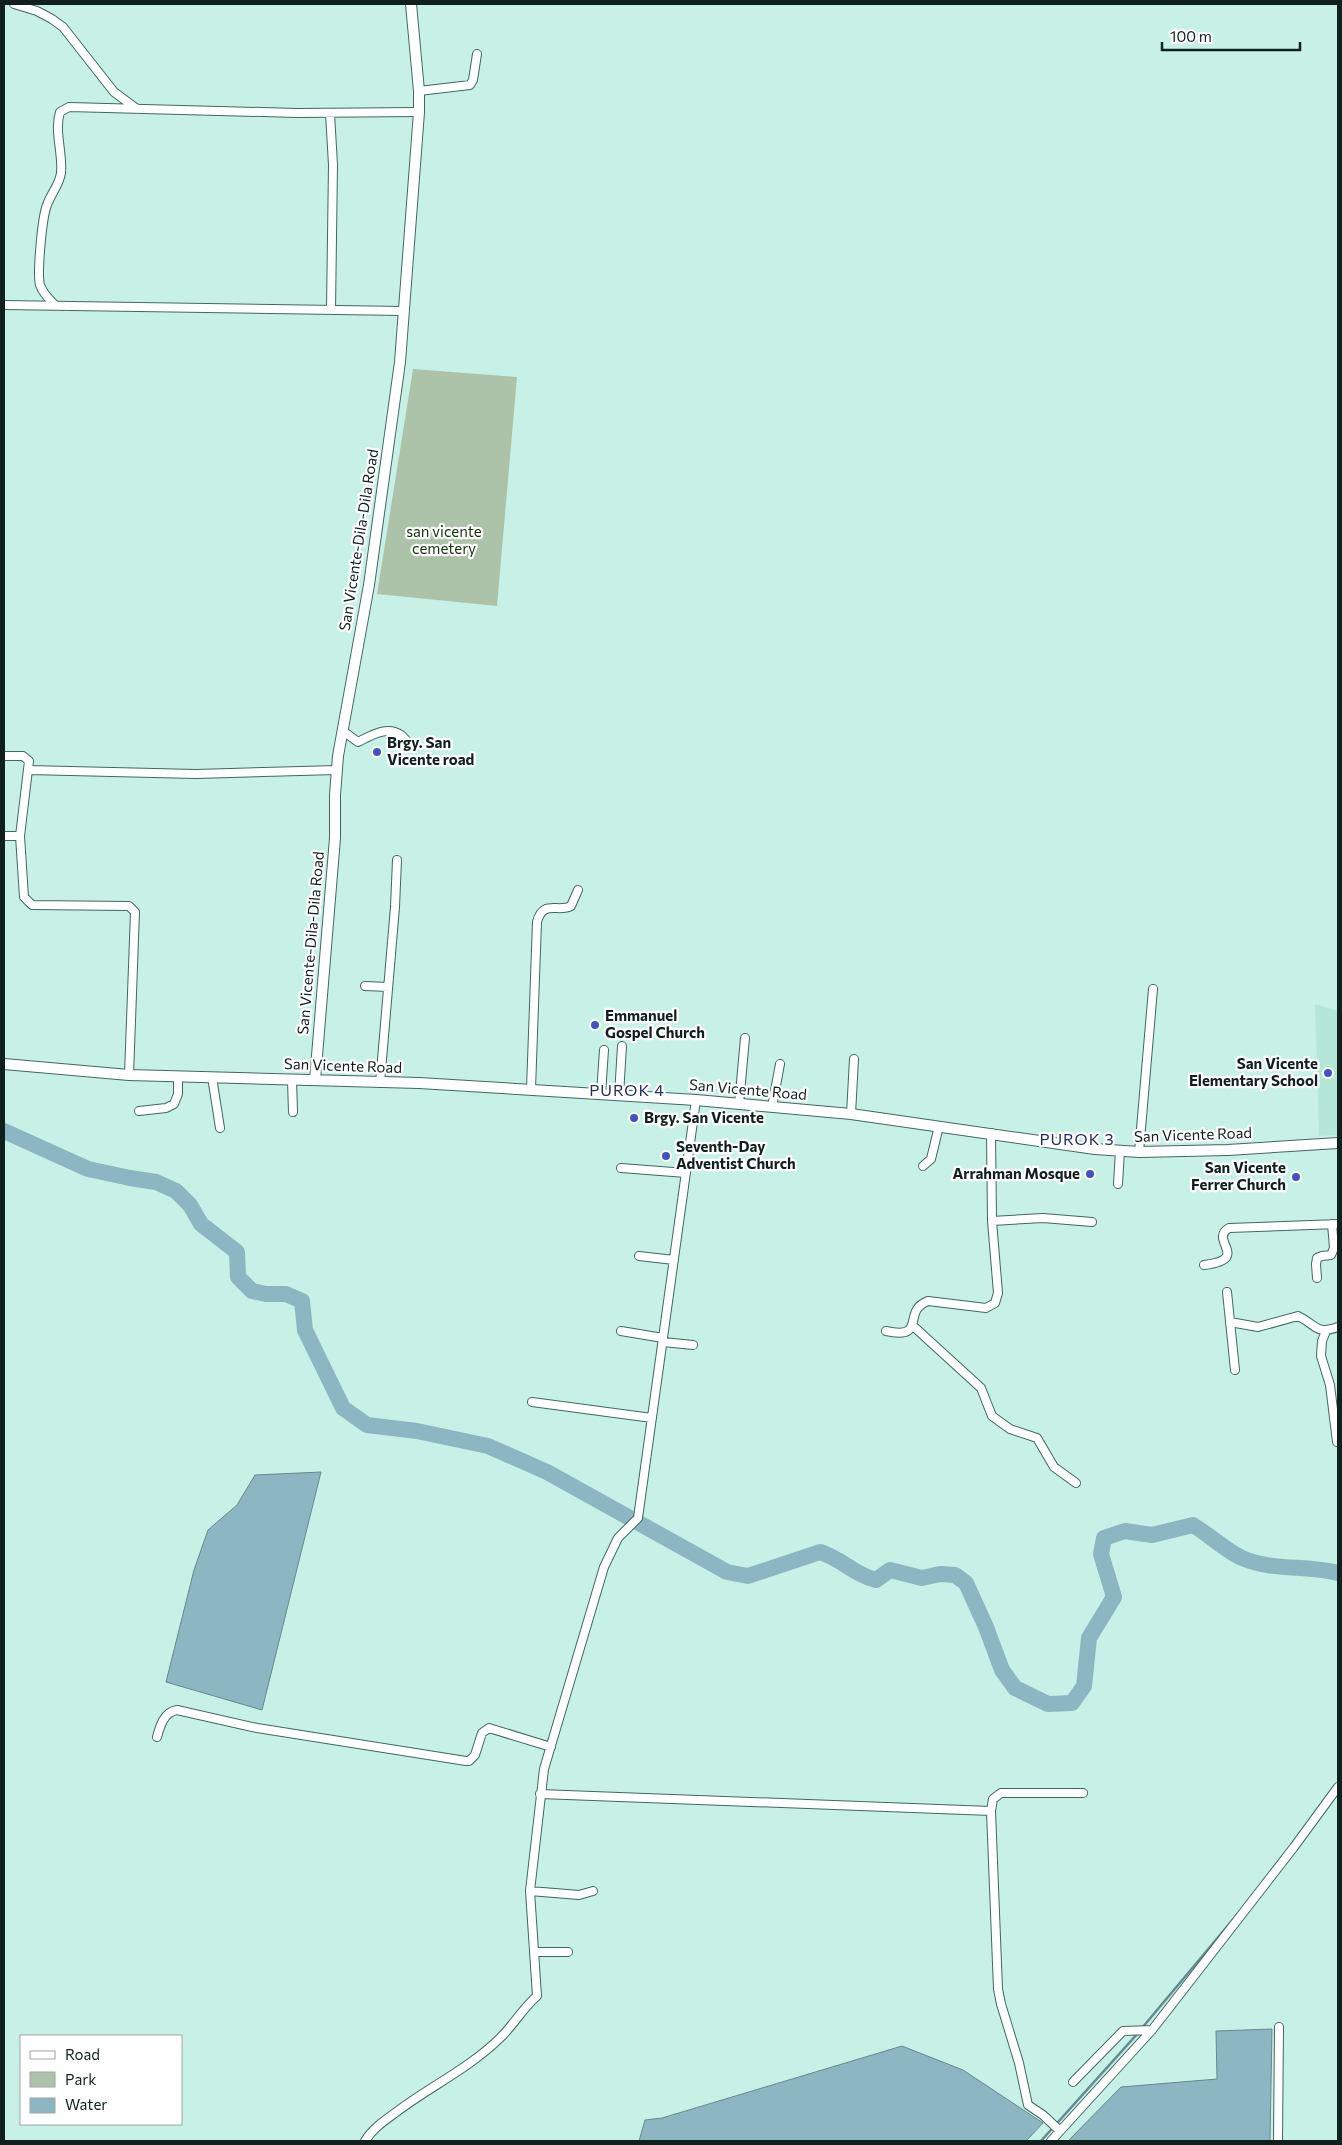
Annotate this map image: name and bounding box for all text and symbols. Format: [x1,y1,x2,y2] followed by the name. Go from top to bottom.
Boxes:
[1162,20,1300,52] scale bar
[1170,27,1212,45] text: 100 m
[335,448,381,632] street label: San Vicente-Dila-Dila Road
[406,522,482,557] park label: san vicente cemetery
[387,733,474,768] place label: Brgy. San Vicente road
[371,746,383,758] marker: Brgy. San Vicente road
[293,851,327,1035] street label: San Vicente-Dila-Dila Road
[605,1006,705,1041] place label: Emmanuel Gospel Church
[589,1019,601,1031] marker: Emmanuel Gospel Church
[284,1054,402,1076] street label: San Vicente Road
[1189,1054,1318,1089] place label: San Vicente Elementary School
[1322,1067,1334,1079] marker: San Vicente Elementary School
[689,1075,808,1103] street label: San Vicente Road
[589,1080,665,1099] district label: PUROK 4
[644,1108,764,1126] place label: Brgy. San Vicente
[628,1112,640,1124] marker: Brgy. San Vicente
[1134,1123,1252,1145] street label: San Vicente Road
[1039,1129,1115,1148] district label: PUROK 3
[676,1137,796,1172] place label: Seventh-Day Adventist Church
[660,1150,672,1162] marker: Seventh-Day Adventist Church
[1191,1158,1286,1193] place label: San Vicente Ferrer Church
[952,1164,1080,1182] place label: Arrahman Mosque
[1084,1168,1096,1180] marker: Arrahman Mosque
[1290,1171,1302,1183] marker: San Vicente Ferrer Church
[20,2035,182,2125] legend
[65,2045,100,2063] text: Road
[65,2070,96,2088] text: Park
[65,2095,107,2113] text: Water

